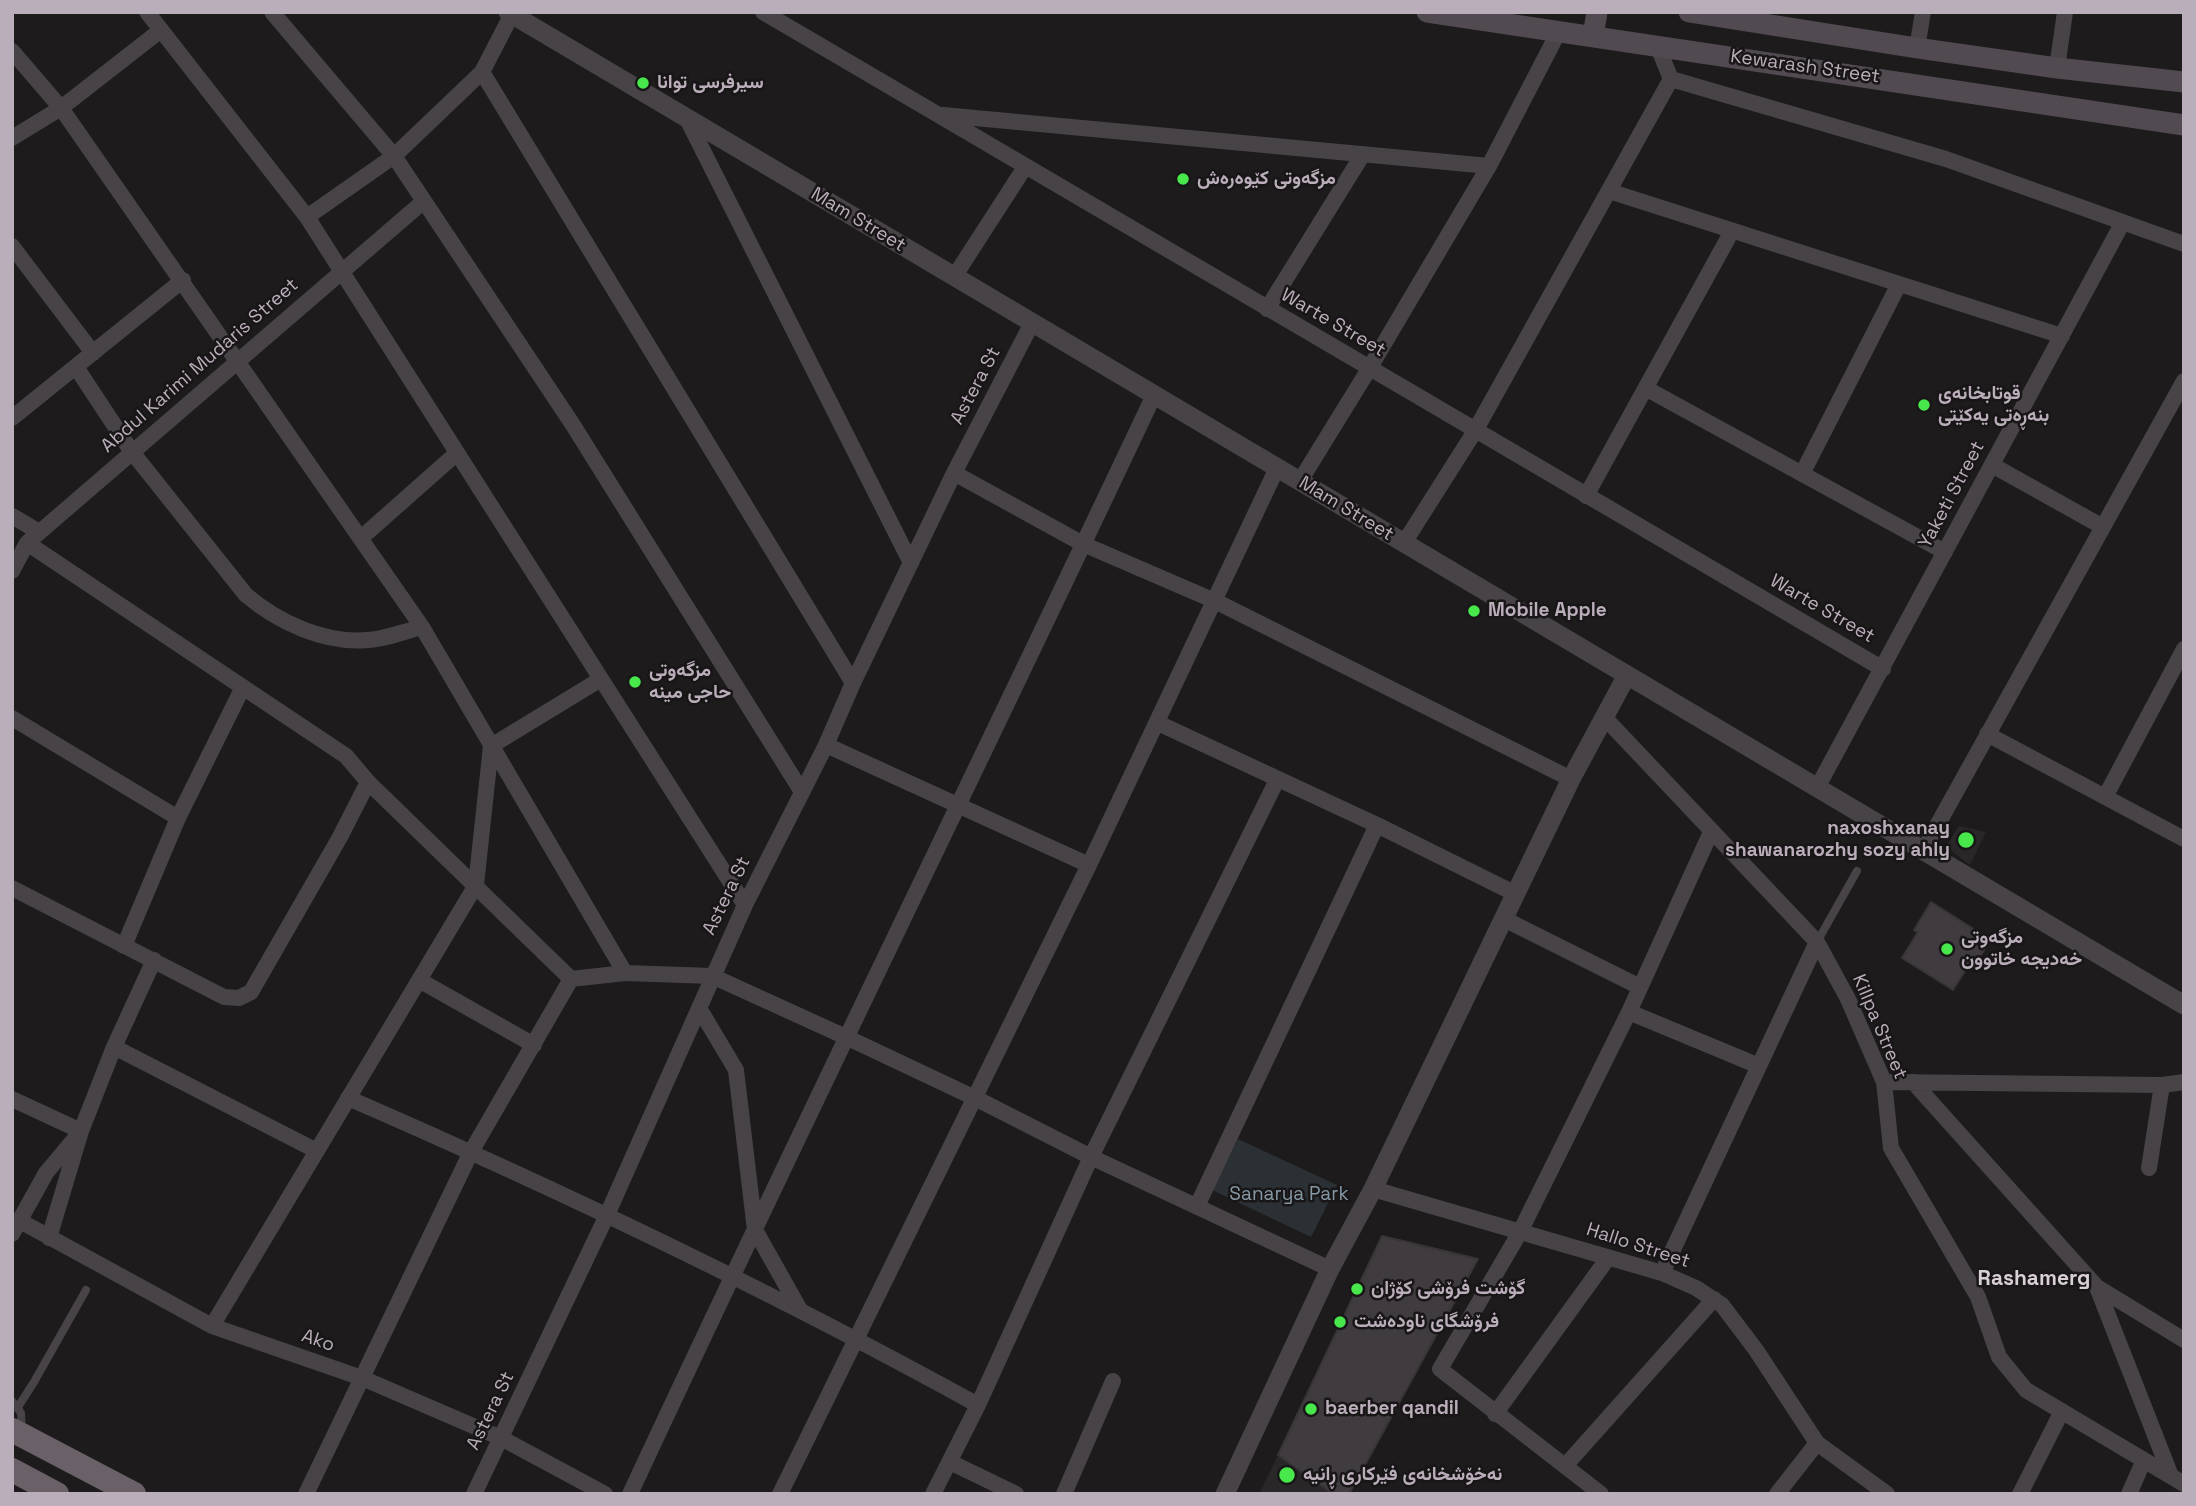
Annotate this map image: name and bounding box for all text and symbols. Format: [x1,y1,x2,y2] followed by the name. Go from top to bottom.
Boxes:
[1729,45,1881,89] street label: Kewarash Street
[657,72,764,94] place label: سيرفرسى توانا
[635,75,651,91] marker: سيرفرسى توانا
[1197,168,1336,190] place label: مزگەوتی کێوەرەش
[1175,171,1191,187] marker: مزگەوتی کێوەرەش
[806,183,910,257] street label: Mam Street
[97,274,303,458] street label: Abdul Karimi Mudaris Street
[1277,284,1389,362] street label: Warte Street
[946,343,1006,429] street label: Astera St
[1938,383,2049,427] place label: قوتابخانەی بنەڕەتی یەکێتی
[1916,397,1932,413] marker: قوتابخانەی بنەڕەتی یەکێتی
[1914,438,1990,552] street label: Yaketi Street
[1294,472,1398,546] street label: Mam Street
[1766,570,1878,648] street label: Warte Street
[1488,600,1607,622] place label: Mobile Apple
[1466,603,1482,619] marker: Mobile Apple
[649,660,731,704] place label: مزگەوتی حاجی مینە
[627,674,643,690] marker: مزگەوتی حاجی مینە
[1725,818,1950,862] place label: naxoshxanay shawanarozhy sozy ahly
[1956,830,1976,850] marker: naxoshxanay shawanarozhy sozy ahly
[698,853,756,939] street label: Astera St
[1961,927,2082,971] place label: مزگەوتی خەدیجە خاتوون
[1939,941,1955,957] marker: مزگەوتی خەدیجە خاتوون
[1847,971,1911,1083] street label: Killpa Street
[1229,1184,1349,1206] park label: Sanarya Park
[1583,1219,1693,1273] street label: Hallo Street
[1978,1266,2090,1292] district label: Rashamerg
[1371,1278,1525,1300] place label: گۆشت فرۆشی کۆژان
[1349,1281,1365,1297] marker: گۆشت فرۆشی کۆژان
[1354,1311,1499,1333] place label: فرۆشگای ناوده‌شت
[1332,1314,1348,1330] marker: فرۆشگای ناوده‌شت
[298,1325,338,1357] street label: Ako
[462,1368,520,1454] street label: Astera St
[1325,1398,1459,1420] place label: baerber qandil
[1303,1401,1319,1417] marker: baerber qandil
[1303,1464,1502,1486] place label: نەخۆشخانەی فێرکاری ڕانیە
[1277,1465,1297,1485] marker: نەخۆشخانەی فێرکاری ڕانیە

